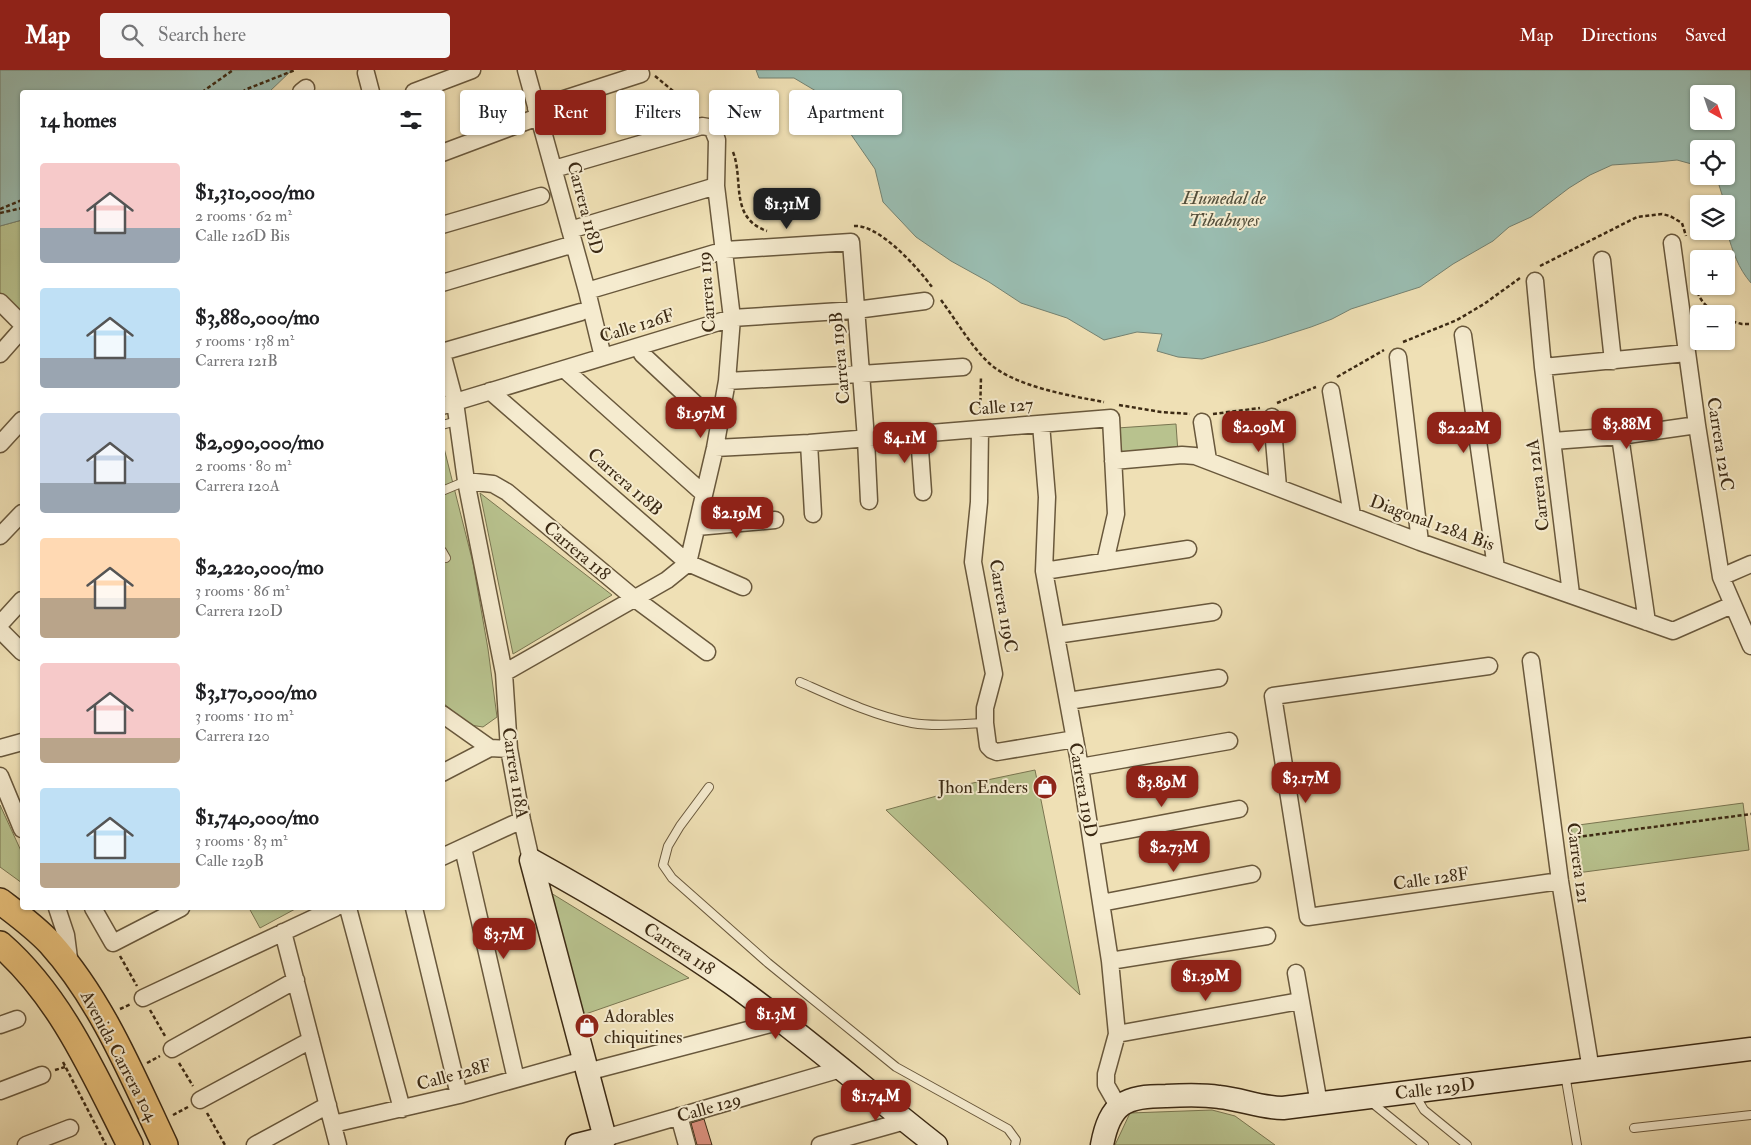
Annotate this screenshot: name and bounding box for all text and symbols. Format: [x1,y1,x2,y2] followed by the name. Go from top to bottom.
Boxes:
[100,13,450,58] search box
[25,20,70,51] text: Map
[118,21,146,49] icon: search
[158,23,246,47] text: Search here
[1520,24,1553,47] text: Map
[1581,24,1657,47] text: Directions
[1685,24,1726,47] text: Saved
[1690,85,1735,130] north arrow
[1690,85,1735,350] map controls
[460,90,525,135] chip: Buy
[535,90,606,135] chip: Rent
[616,90,699,135] chip: Filters
[709,90,779,135] chip: New
[789,90,902,135] chip: Apartment
[397,106,425,134] icon: filters
[40,107,117,134] text: 14 homes
[1690,140,1735,185] button: locate
[562,159,608,257] street label: Carrera 118D
[195,179,315,206] text: $1,310,000/mo
[80,183,140,243] icon: home
[1181,186,1266,232] water label: Humedal de Tibabuyes
[746,188,828,230] pin: $1.31M
[764,194,810,214] text: $1.31M
[1690,195,1735,240] button: layers
[195,206,292,226] text: 2 rooms · 62 m²
[195,226,290,246] text: Calle 126D Bis
[1690,250,1735,295] button: +
[693,251,721,333] street label: Carrera 119
[195,304,319,331] text: $3,880,000/mo
[597,304,677,348] street label: Calle 126F
[1690,305,1735,350] button: −
[80,308,140,368] icon: home
[824,311,856,405] street label: Carrera 119B
[195,331,294,351] text: 5 rooms · 138 m²
[195,351,278,371] text: Carrera 121B
[968,393,1034,421] street label: Calle 127
[660,396,742,439] pin: $1.97M
[1701,396,1739,492] street label: Carrera 121C
[677,403,725,423] text: $1.97M
[1586,408,1668,450] pin: $3.88M
[1218,410,1300,453] pin: $2.09M
[1423,412,1505,454] pin: $2.22M
[1603,414,1651,434] text: $3.88M
[1233,417,1285,437] text: $2.09M
[1438,418,1490,438] text: $2.22M
[870,422,940,464] pin: $4.1M
[884,428,926,448] text: $4.1M
[195,429,324,456] text: $2,090,000/mo
[80,433,140,493] icon: home
[1521,437,1555,532] street label: Carrera 121A
[583,443,667,521] street label: Carrera 118B
[195,456,292,476] text: 2 rooms · 80 m²
[195,476,280,496] text: Carrera 120A
[1366,490,1498,556] street label: Diagonal 128A Bis
[696,496,778,539] pin: $2.19M
[712,503,762,523] text: $2.19M
[539,516,615,586] street label: Carrera 118
[195,554,324,581] text: $2,220,000/mo
[983,557,1023,655] street label: Carrera 119C
[80,558,140,618] icon: home
[195,581,289,601] text: 3 rooms · 86 m²
[195,601,283,621] text: Carrera 120D
[195,679,317,706] text: $3,170,000/mo
[80,683,140,743] icon: home
[195,706,293,726] text: 3 rooms · 110 m²
[195,726,270,746] text: Carrera 120
[496,726,534,821] street label: Carrera 118A
[1063,741,1103,839] street label: Carrera 119D
[1265,762,1347,804] pin: $3.17M
[1121,766,1203,808] pin: $3.89M
[1283,768,1329,788] text: $3.17M
[1137,772,1187,792] text: $3.89M
[1032,774,1058,800] shop icon: Jhon Enders
[937,776,1028,799] place label: Jhon Enders
[195,804,319,831] text: $1,740,000/mo
[80,808,140,868] icon: home
[1561,821,1595,905] street label: Carrera 121
[1133,830,1215,873] pin: $2.73M
[195,831,288,851] text: 3 rooms · 83 m²
[1150,837,1198,857] text: $2.73M
[195,851,264,871] text: Calle 129B
[1392,862,1470,896] street label: Calle 128F
[639,917,719,981] street label: Carrera 118
[469,918,539,960] pin: $3.7M
[484,924,524,944] text: $3.7M
[1165,960,1247,1002] pin: $1.39M
[1182,966,1230,986] text: $1.39M
[74,986,164,1126] street label: Avenida Carrera 104
[741,998,811,1040] pin: $1.3M
[756,1004,796,1024] text: $1.3M
[603,1005,682,1049] place label: Adorables chiquitines
[574,1013,600,1039] shop icon: Adorables chiquitines
[414,1054,494,1096] street label: Calle 128F
[1394,1073,1476,1105] street label: Calle 129D
[835,1080,917,1122] pin: $1.74M
[852,1086,900,1106] text: $1.74M
[674,1088,744,1128] street label: Calle 129

